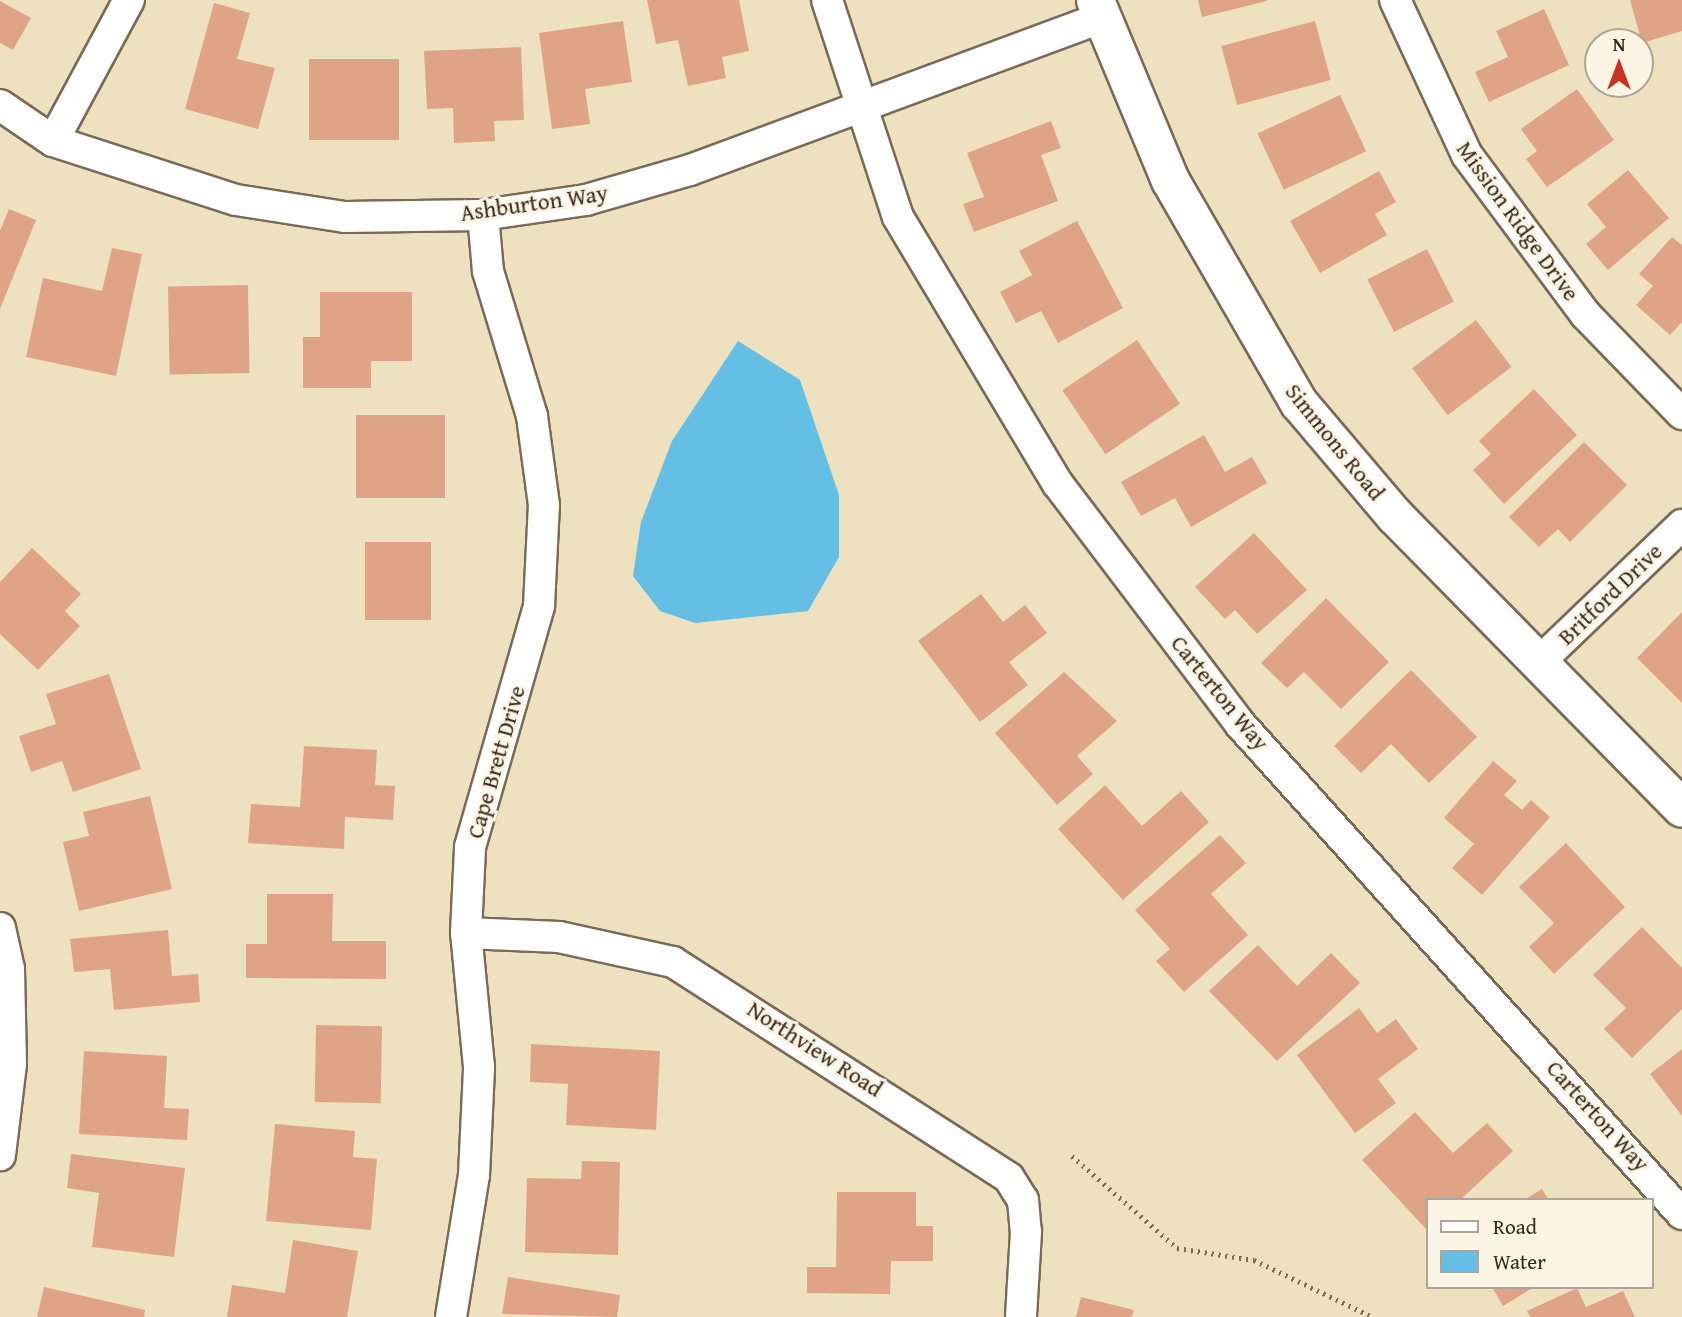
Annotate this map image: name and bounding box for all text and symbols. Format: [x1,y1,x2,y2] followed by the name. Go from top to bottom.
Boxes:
[1584,28,1654,98] north arrow
[1613,30,1625,58] text: N
[1451,136,1585,306] street label: Mission Ridge Drive
[458,179,610,227] street label: Ashburton Way
[1280,378,1390,506] street label: Simmons Road
[1552,537,1668,651] street label: Britford Drive
[1165,630,1275,756] street label: Carterton Way
[461,682,531,842] street label: Cape Brett Drive
[742,995,888,1103] street label: Northview Road
[1541,1055,1655,1177] street label: Carterton Way
[1426,1198,1654,1289] legend
[1493,1211,1537,1242] text: Road
[1493,1246,1546,1277] text: Water

